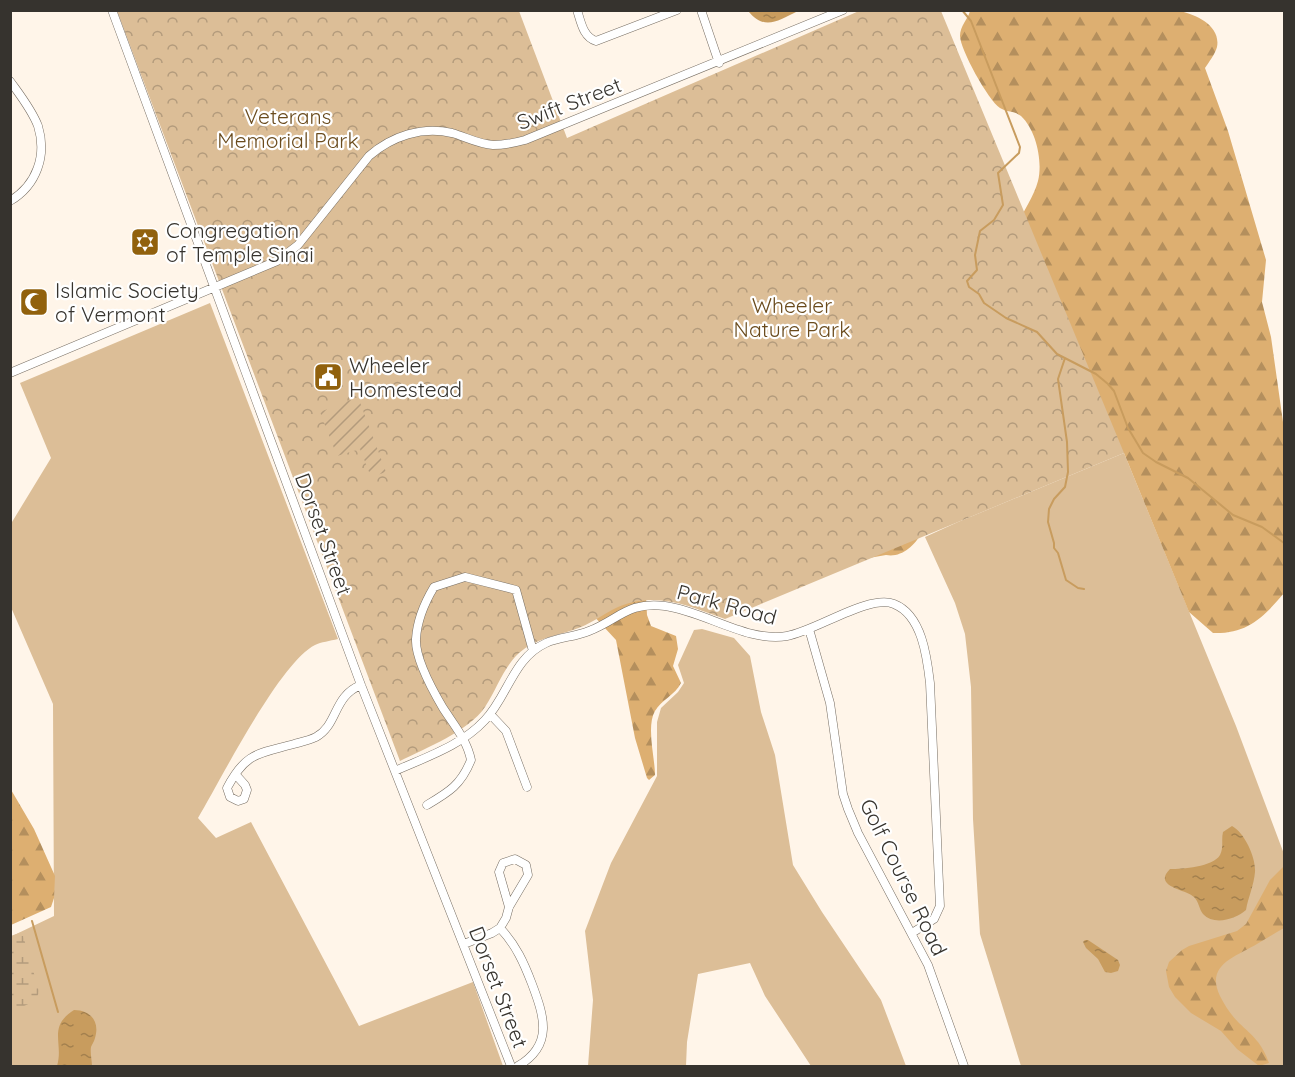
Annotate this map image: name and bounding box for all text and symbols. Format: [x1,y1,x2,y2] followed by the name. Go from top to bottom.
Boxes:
[513,71,625,135] street label: Swift Street
[217,103,359,153] park label: Veterans Memorial Park
[166,217,314,267] place label: Congregation of Temple Sinai
[129,226,161,258] synagogue icon: Congregation of Temple Sinai
[55,277,199,327] place label: Islamic Society of Vermont
[18,286,50,318] mosque icon: Islamic Society of Vermont
[734,292,850,342] park label: Wheeler Nature Park
[349,352,462,402] place label: Wheeler Homestead
[312,361,344,393] public building icon: Wheeler Homestead
[290,469,358,599] street label: Dorset Street
[674,578,780,630] street label: Park Road
[855,794,953,960] street label: Golf Course Road
[464,923,534,1051] street label: Dorset Street

